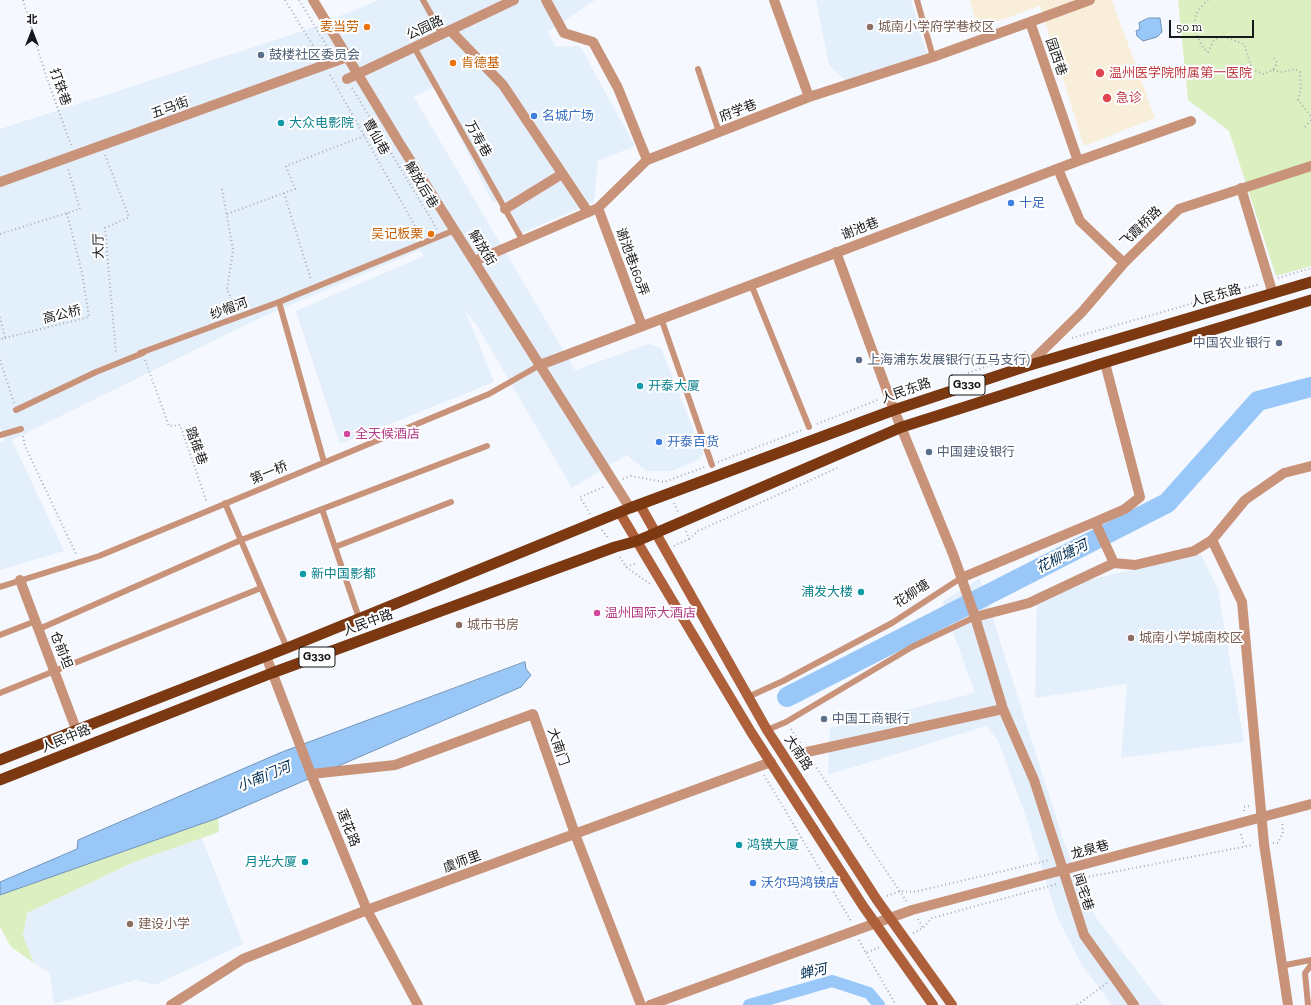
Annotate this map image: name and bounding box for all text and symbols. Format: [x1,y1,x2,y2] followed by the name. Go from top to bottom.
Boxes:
[12,12,52,52] north arrow
[1171,12,1256,38] scale bar
[27,13,38,26] text: 北
[404,13,446,43] street label: 公园路
[320,19,359,35] place label: 麦当劳
[878,19,995,35] place label: 城南小学府学巷校区
[1176,20,1202,34] text: 50 m
[362,22,372,32] marker: 麦当劳
[865,22,875,32] marker: 城南小学府学巷校区
[1042,36,1070,78] street label: 园西巷
[269,47,360,63] place label: 鼓楼社区委员会
[256,50,266,60] marker: 鼓楼社区委员会
[461,55,500,71] place label: 肯德基
[448,58,458,68] marker: 肯德基
[1109,65,1252,81] place label: 温州医学院附属第一医院
[46,66,74,108] street label: 打铁巷
[1094,67,1106,79] marker: 温州医学院附属第一医院
[1116,90,1142,106] place label: 急诊
[1101,92,1113,104] marker: 急诊
[149,94,191,122] street label: 五马街
[717,97,759,125] street label: 府学巷
[542,108,594,124] place label: 名城广场
[529,111,539,121] marker: 名城广场
[289,115,354,131] place label: 大众电影院
[360,116,392,158] street label: 曹仙巷
[276,118,286,128] marker: 大众电影院
[462,118,494,160] street label: 万寿巷
[401,159,441,211] street label: 解放后巷
[1019,195,1045,211] place label: 十足
[1006,198,1016,208] marker: 十足
[1117,203,1165,251] street label: 飞霞桥路
[839,215,881,243] street label: 谢池巷
[371,226,423,242] place label: 吴记板栗
[612,226,652,298] street label: 谢池巷160弄
[465,227,499,269] street label: 解放街
[426,229,436,239] marker: 吴记板栗
[91,233,107,259] street label: 大厅
[1189,281,1243,311] street label: 人民东路
[208,295,250,323] street label: 纱帽河
[41,303,83,327] street label: 高公桥
[1193,335,1271,351] place label: 中国农业银行
[1274,338,1284,348] marker: 中国农业银行
[867,352,1030,368] place label: 上海浦东发展银行(五马支行)
[854,355,864,365] marker: 上海浦东发展银行(五马支行)
[879,375,933,407] street label: 人民东路
[949,375,985,395] road number: G330
[648,378,700,394] place label: 开泰大厦
[635,381,645,391] marker: 开泰大厦
[182,425,210,467] street label: 踏碓巷
[355,426,420,442] place label: 全天候酒店
[342,429,352,439] marker: 全天候酒店
[667,434,719,450] place label: 开泰百货
[654,437,664,447] marker: 开泰百货
[937,444,1015,460] place label: 中国建设银行
[924,447,934,457] marker: 中国建设银行
[248,458,290,488] street label: 第一桥
[1033,537,1091,577] water label: 花柳塘河
[311,566,376,582] place label: 新中国影都
[298,569,308,579] marker: 新中国影都
[891,577,933,611] street label: 花柳塘
[801,584,853,600] place label: 浦发大楼
[856,587,866,597] marker: 浦发大楼
[605,605,696,621] place label: 温州国际大酒店
[341,607,395,639] street label: 人民中路
[592,608,602,618] marker: 温州国际大酒店
[467,617,519,633] place label: 城市书房
[454,620,464,630] marker: 城市书房
[47,629,75,671] street label: 仓前坦
[1139,630,1243,646] place label: 城南小学城南校区
[1126,633,1136,643] marker: 城南小学城南校区
[299,647,335,667] road number: G330
[832,711,910,727] place label: 中国工商银行
[819,714,829,724] marker: 中国工商银行
[39,722,93,756] street label: 人民中路
[544,726,572,768] street label: 大南门
[781,732,815,774] street label: 大南路
[235,759,293,795] water label: 小南门河
[333,807,363,849] street label: 莲花路
[747,837,799,853] place label: 鸿锳大厦
[1069,837,1111,863] street label: 龙泉巷
[734,840,744,850] marker: 鸿锳大厦
[441,848,483,876] street label: 虞师里
[245,854,297,870] place label: 月光大厦
[300,857,310,867] marker: 月光大厦
[1070,871,1096,913] street label: 闻宅巷
[761,875,839,891] place label: 沃尔玛鸿锳店
[748,878,758,888] marker: 沃尔玛鸿锳店
[138,916,190,932] place label: 建设小学
[125,919,135,929] marker: 建设小学
[798,961,828,983] water label: 蝉河

